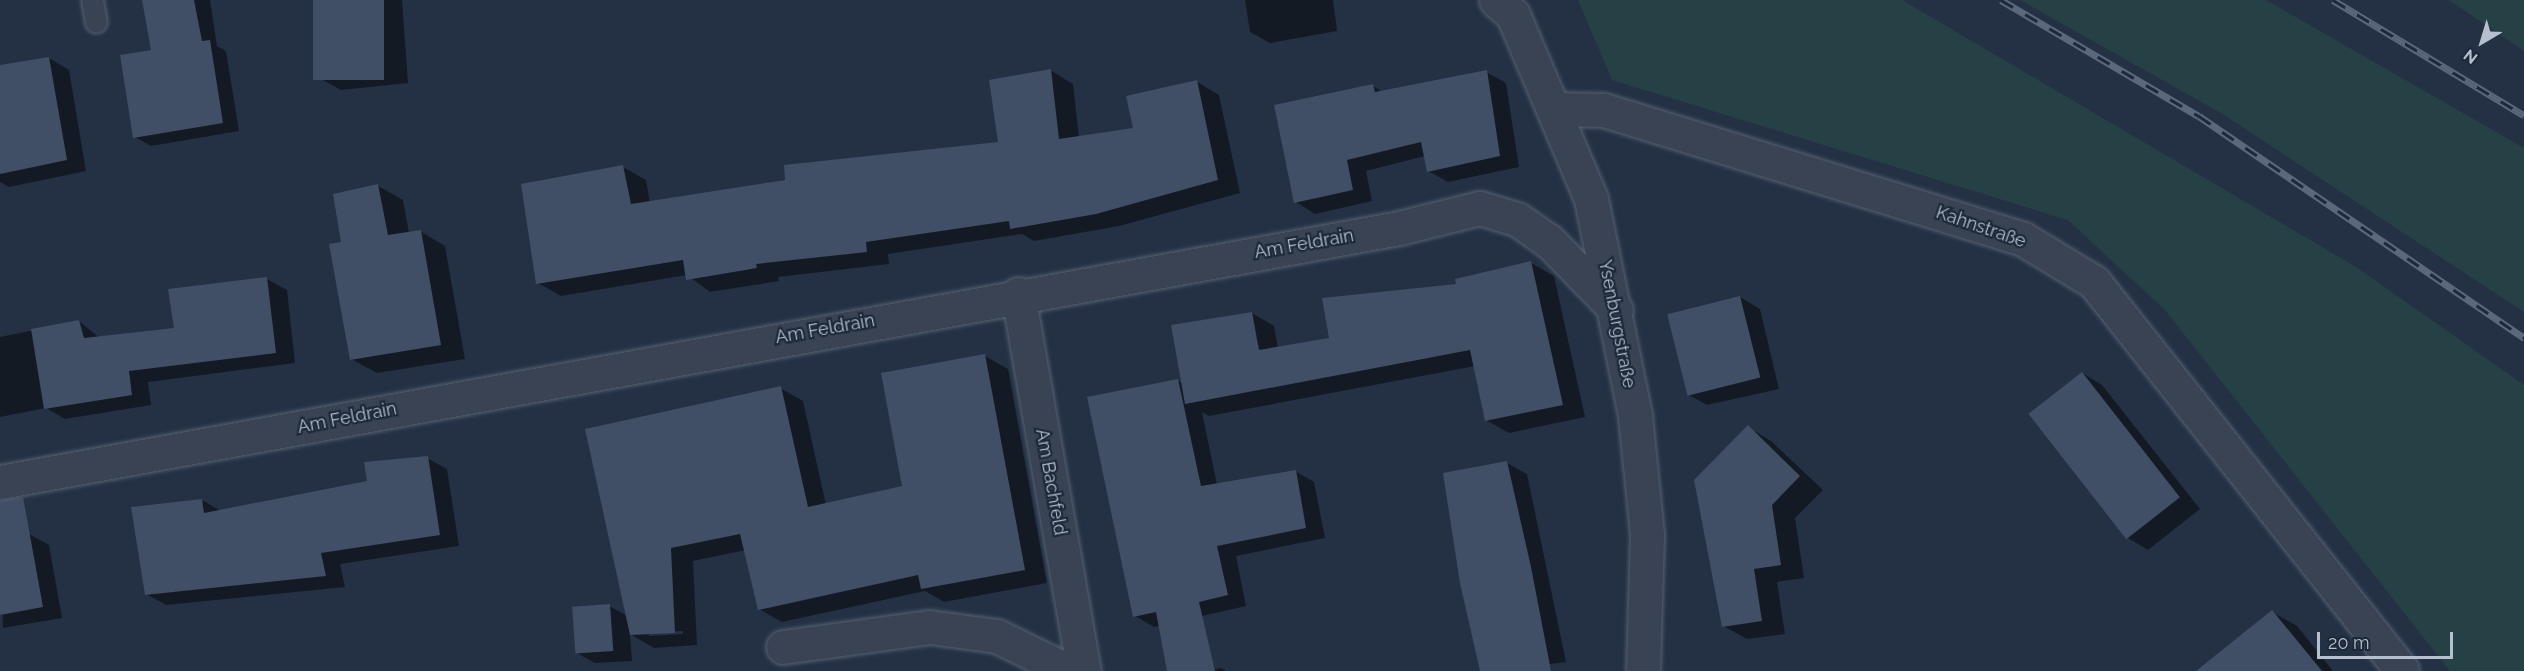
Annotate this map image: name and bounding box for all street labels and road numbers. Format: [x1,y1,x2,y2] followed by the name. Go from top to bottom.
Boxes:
[1933,202,2029,252] street label: Kahnstraße
[1253,225,1355,263] street label: Am Feldrain
[1594,258,1640,390] street label: Ysenburgstraße
[774,310,876,348] street label: Am Feldrain
[296,398,398,438] street label: Am Feldrain
[1031,427,1071,537] street label: Am Bachfeld

